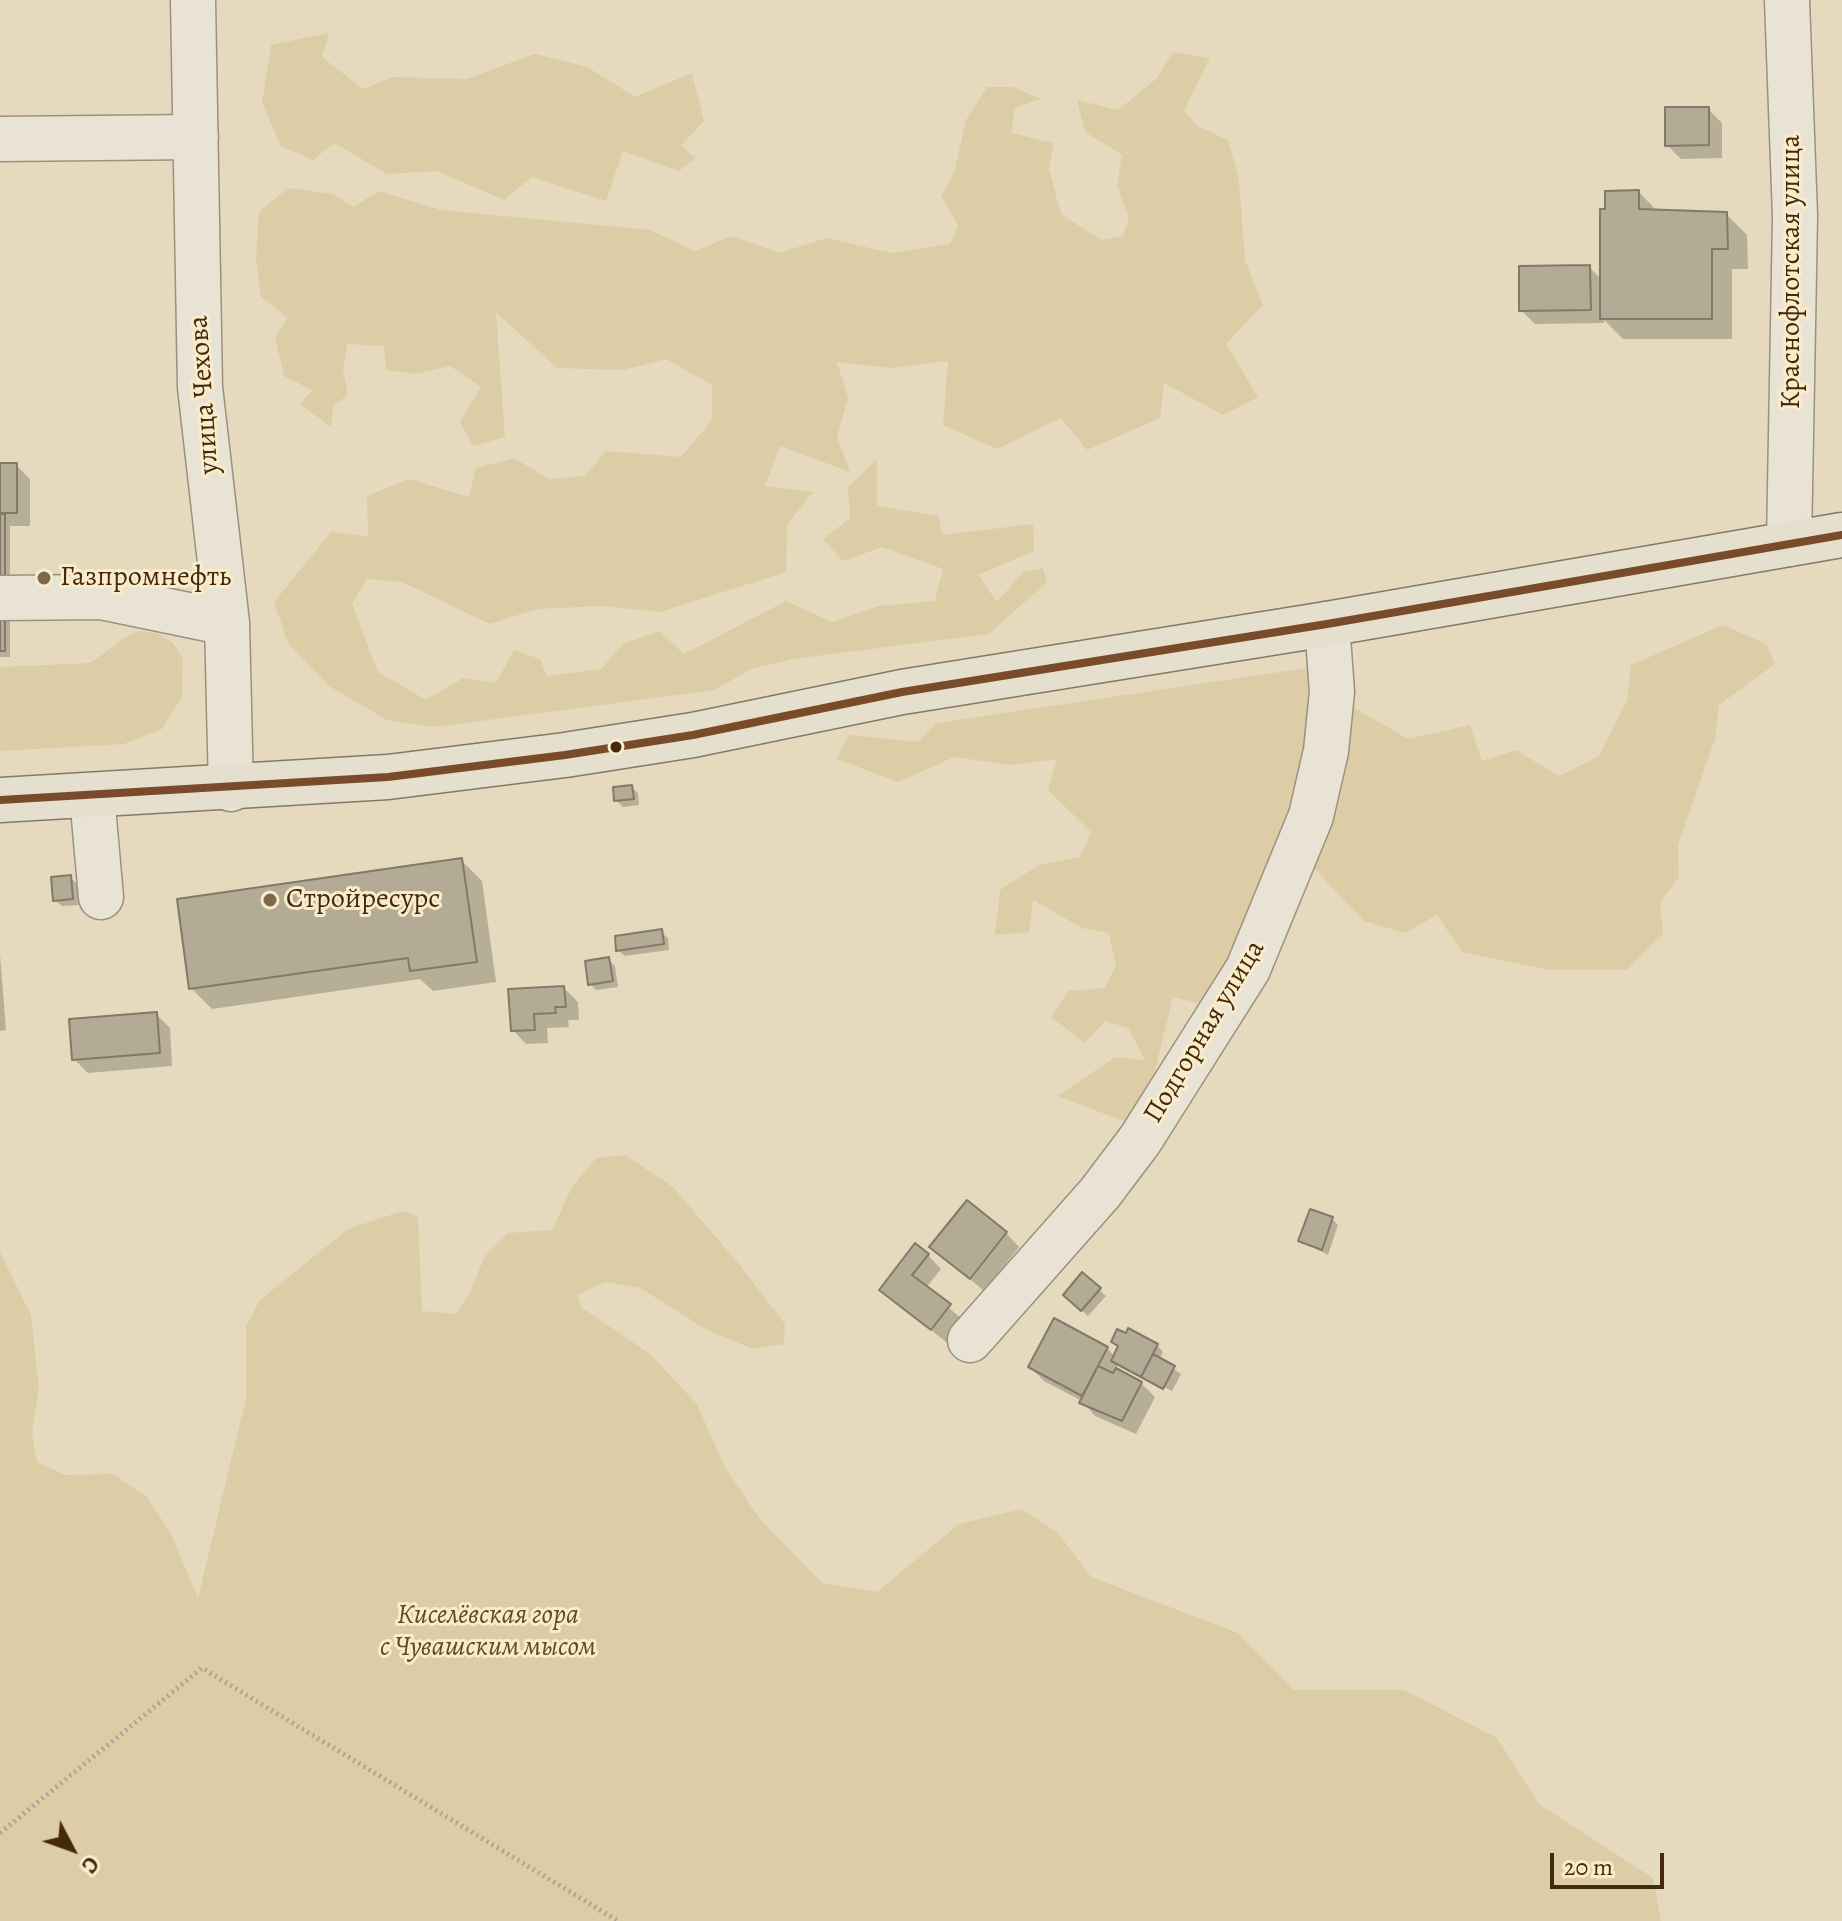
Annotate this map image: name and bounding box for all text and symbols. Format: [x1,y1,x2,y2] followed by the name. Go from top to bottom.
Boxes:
[1775,135,1809,409] street label: Краснофлотская улица
[183,315,227,475] street label: улица Чехова
[60,561,231,595] place label: Газпромнефть
[35,569,53,587] marker: Газпромнефть
[608,739,624,755] unlabelled marker
[286,883,440,917] place label: Стройресурс
[261,891,279,909] marker: Стройресурс
[1137,934,1273,1130] street label: Подгорная улица
[380,1599,596,1665] park label: Киселёвская гора с Чувашским мысом
[32,1809,112,1889] north arrow
[1554,1837,1668,1887] scale bar
[74,1850,106,1880] text: С
[1564,1851,1613,1883] text: 20 m

